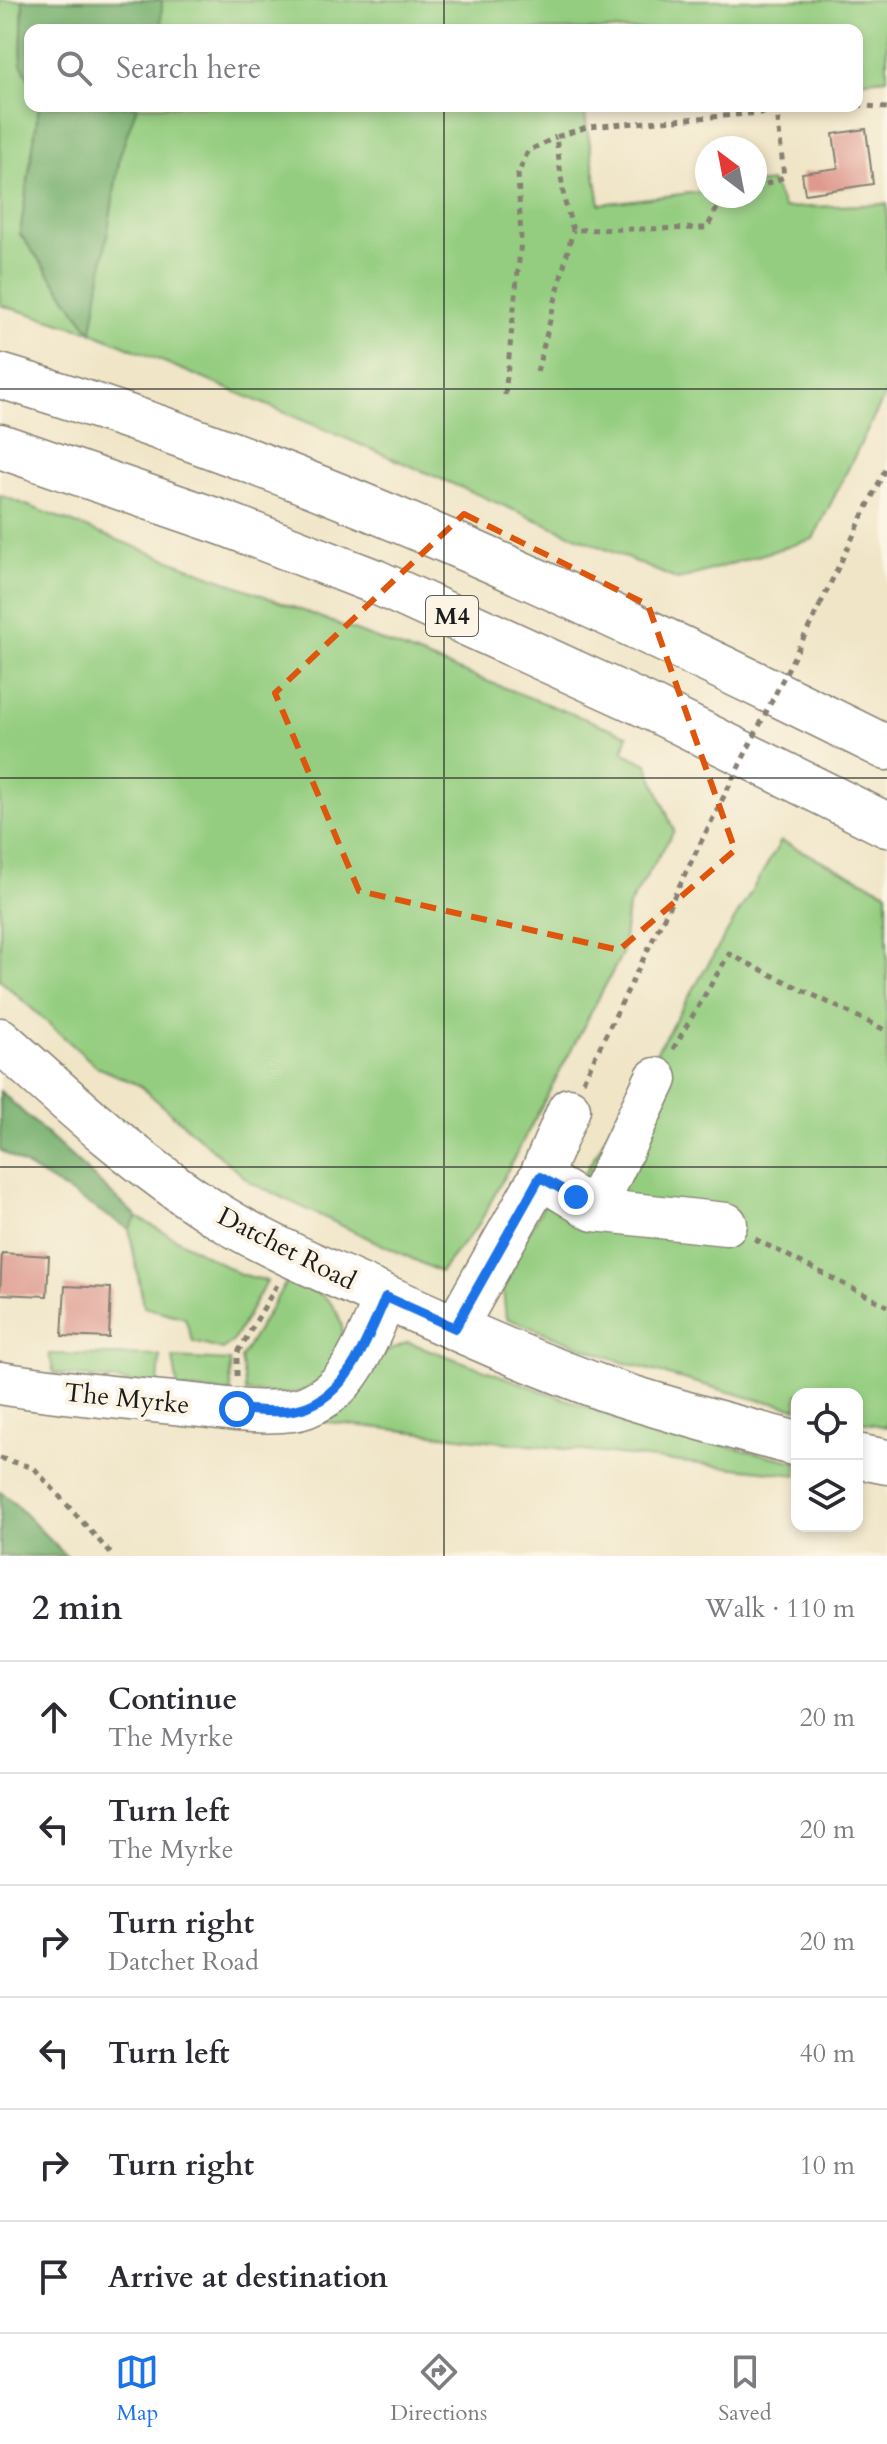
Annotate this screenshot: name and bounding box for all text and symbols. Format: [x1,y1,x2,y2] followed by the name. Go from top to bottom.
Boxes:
[24,24,863,112] search box
[52,46,96,90] icon: search
[116,48,261,89] text: Search here
[695,136,767,208] north arrow
[426,596,478,636] road number: M4
[558,1179,594,1215] route end
[212,1199,362,1298] street label: Datchet Road
[63,1375,191,1422] street label: The Myrke
[791,1388,863,1532] map controls
[791,1388,863,1460] button: locate
[219,1391,255,1427] route start
[791,1460,863,1532] button: layers
[32,1585,123,1631] text: 2 min
[705,1591,855,1626] text: Walk · 110 m
[108,1679,237,1720] text: Continue
[32,1695,76,1739] icon: ahead
[799,1700,855,1735] text: 20 m
[108,1720,234,1755] text: The Myrke
[108,1791,230,1832] text: Turn left
[32,1807,76,1851] icon: left
[799,1812,855,1847] text: 20 m
[108,1832,234,1867] text: The Myrke
[108,1903,254,1944] text: Turn right
[32,1919,76,1963] icon: right
[799,1924,855,1959] text: 20 m
[108,1944,259,1979] text: Datchet Road
[32,2031,76,2075] icon: left
[108,2033,230,2074] text: Turn left
[799,2036,855,2071] text: 40 m
[32,2143,76,2187] icon: right
[108,2145,254,2186] text: Turn right
[799,2148,855,2183] text: 10 m
[32,2255,76,2299] icon: arrive
[108,2257,388,2298] text: Arrive at destination
[115,2350,159,2428] tab: Map
[390,2350,487,2428] tab: Directions
[718,2350,772,2428] tab: Saved

